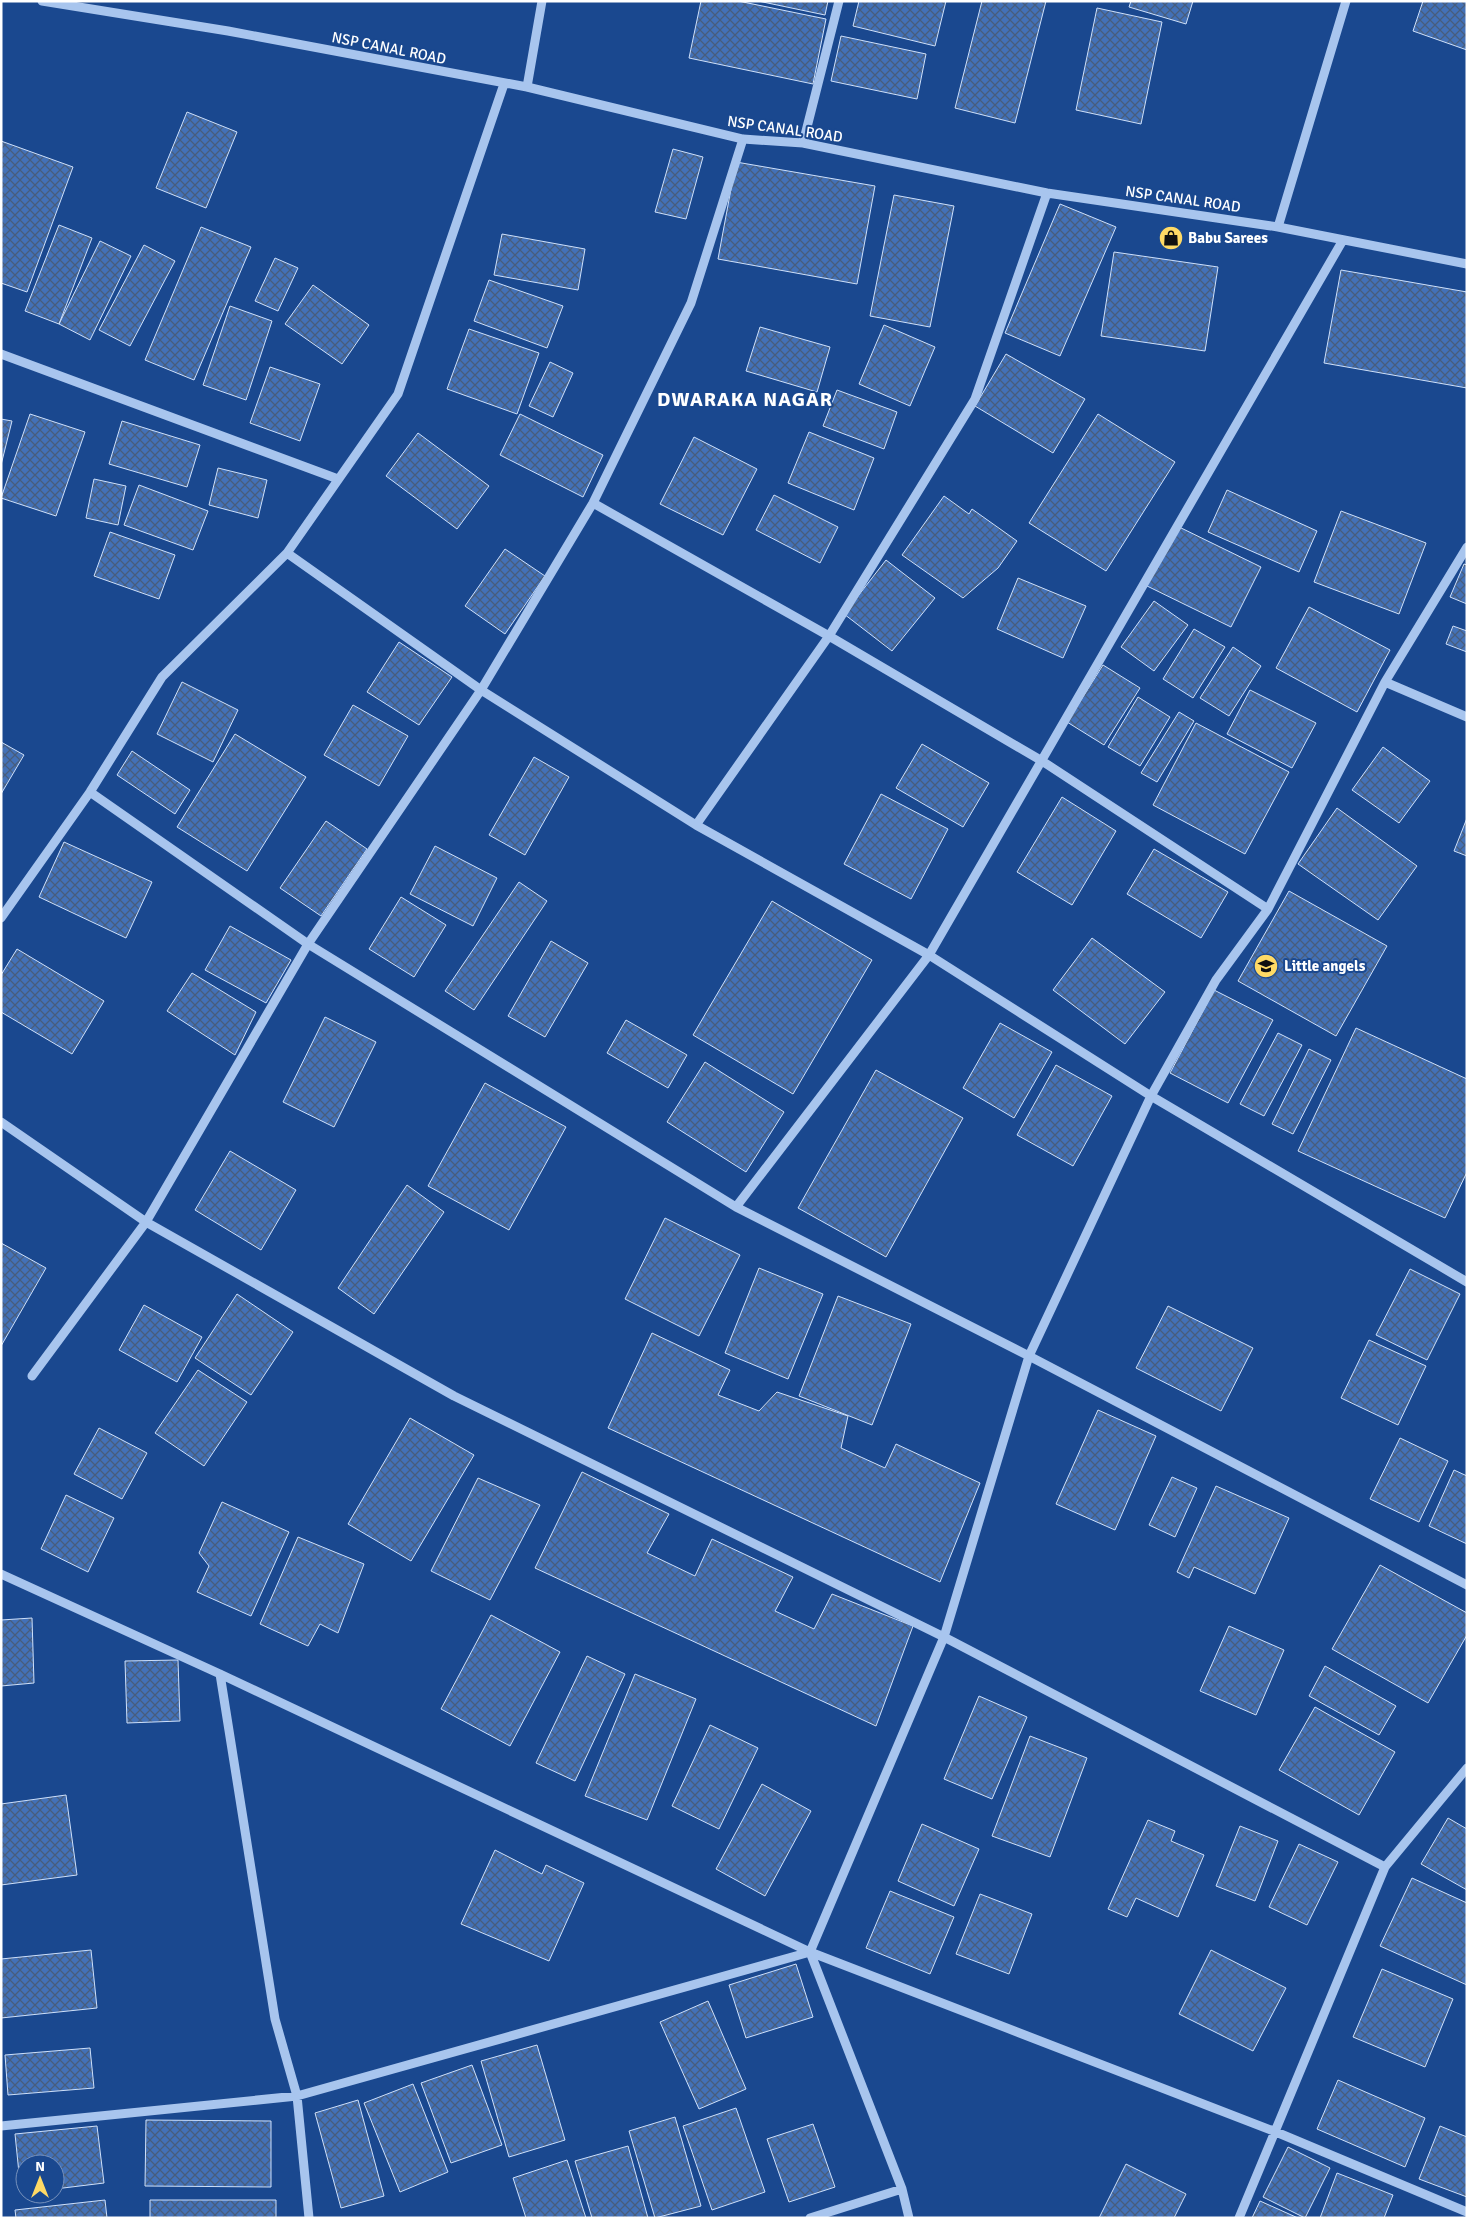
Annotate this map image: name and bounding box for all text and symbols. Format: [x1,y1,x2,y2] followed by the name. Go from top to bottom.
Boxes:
[330,28,448,68] street label: NSP CANAL ROAD
[726,112,844,146] street label: NSP CANAL ROAD
[1124,182,1242,216] street label: NSP CANAL ROAD
[1158,225,1184,251] shop icon: Babu Sarees
[1188,229,1268,247] place label: Babu Sarees
[657,387,833,412] district label: DWARAKA NAGAR
[1253,953,1279,979] school or university icon: Little angels
[1284,957,1366,975] place label: Little angels
[15,2154,65,2204] north arrow
[35,2158,45,2175] text: N

